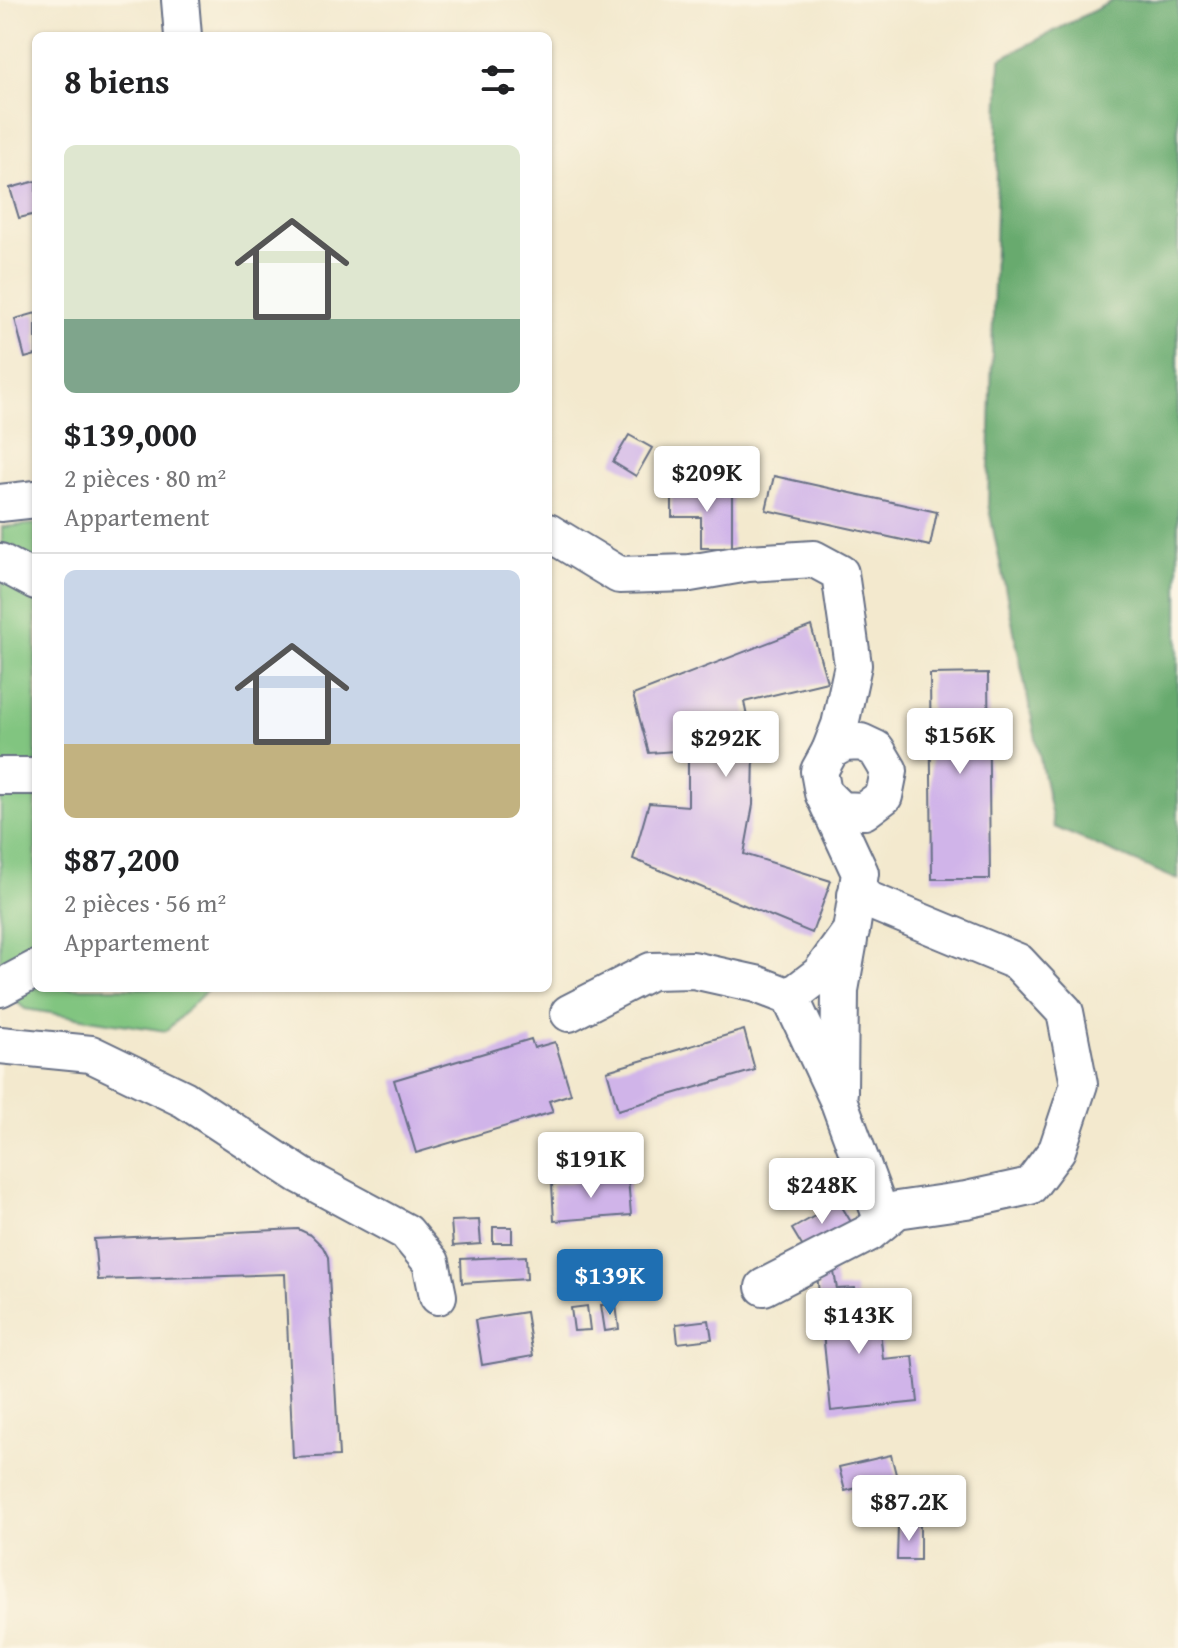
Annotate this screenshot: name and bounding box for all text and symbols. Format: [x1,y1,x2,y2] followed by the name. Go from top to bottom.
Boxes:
[64,56,170,105] text: 8 biens
[476,58,520,102] icon: filters
[220,197,364,341] icon: home
[64,409,197,458] text: $139,000
[651,446,763,514] pin: $209K
[672,452,742,491] text: $209K
[64,458,226,497] text: 2 pièces · 80 m²
[64,497,209,536] text: Appartement
[220,622,364,766] icon: home
[904,708,1016,776] pin: $156K
[670,711,782,779] pin: $292K
[925,714,995,753] text: $156K
[691,717,761,756] text: $292K
[64,834,179,883] text: $87,200
[64,883,226,922] text: 2 pièces · 56 m²
[64,922,209,961] text: Appartement
[535,1132,647,1200] pin: $191K
[556,1138,626,1177] text: $191K
[766,1158,878,1226] pin: $248K
[787,1164,857,1203] text: $248K
[554,1249,666,1317] pin: $139K
[575,1255,645,1294] text: $139K
[803,1288,915,1356] pin: $143K
[824,1294,894,1333] text: $143K
[844,1475,974,1543] pin: $87.2K
[870,1481,948,1520] text: $87.2K

